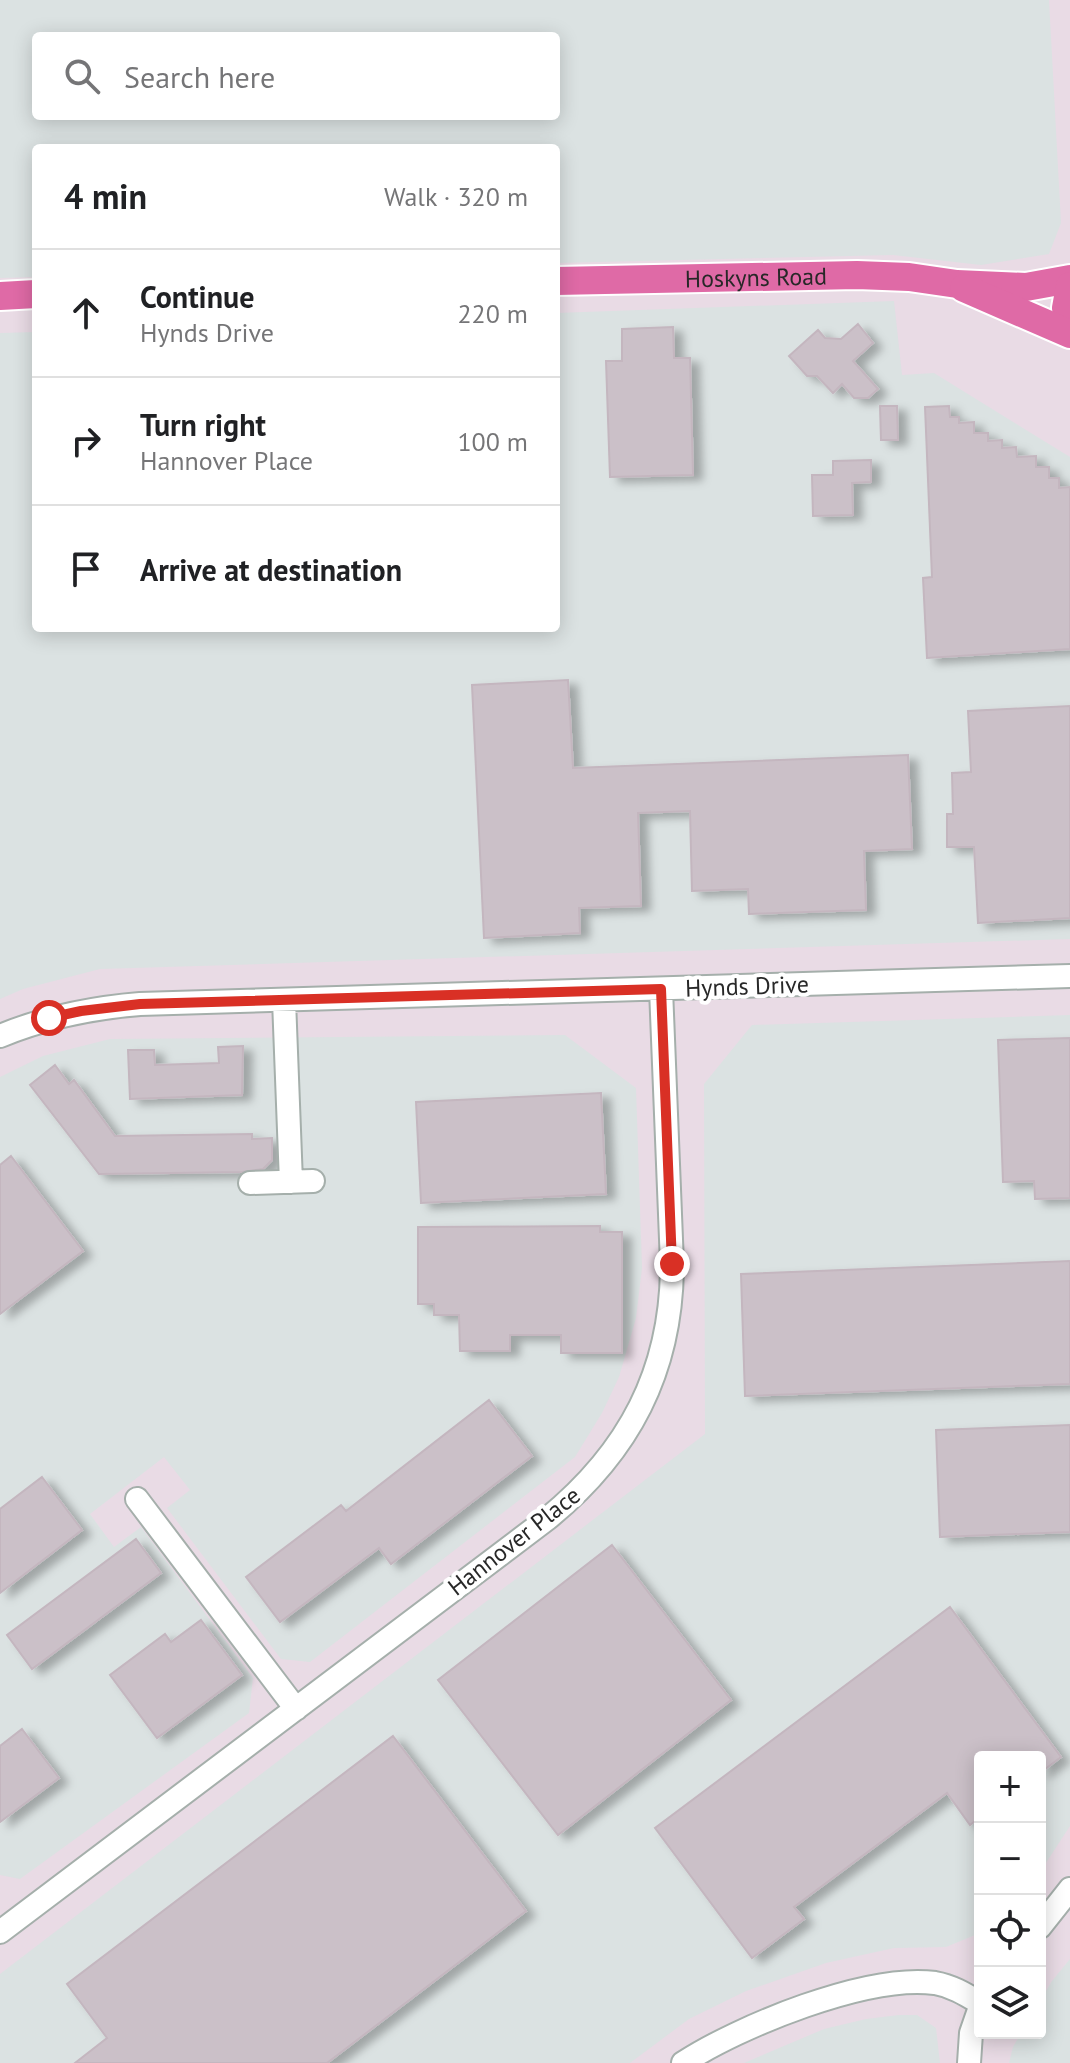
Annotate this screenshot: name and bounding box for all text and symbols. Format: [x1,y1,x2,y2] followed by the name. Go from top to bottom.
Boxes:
[32,32,560,120] search box
[60,54,104,98] icon: search
[124,57,275,96] text: Search here
[64,174,147,218] text: 4 min
[384,180,528,213] text: Walk · 320 m
[685,260,827,294] street label: Hoskyns Road
[140,277,254,316] text: Continue
[64,291,108,335] icon: ahead
[457,297,528,330] text: 220 m
[140,316,274,349] text: Hynds Drive
[140,405,266,444] text: Turn right
[64,419,108,463] icon: right
[457,425,528,458] text: 100 m
[140,444,313,477] text: Hannover Place
[64,547,108,591] icon: arrive
[140,550,402,589] text: Arrive at destination
[685,968,809,1004] street label: Hynds Drive
[31,1000,67,1036] route start
[654,1246,690,1282] route end
[442,1480,586,1602] street label: Hannover Place
[974,1751,1046,2039] map controls
[974,1751,1046,1823] button: +
[974,1823,1046,1895] button: −
[974,1895,1046,1967] button: locate
[974,1967,1046,2039] button: layers

